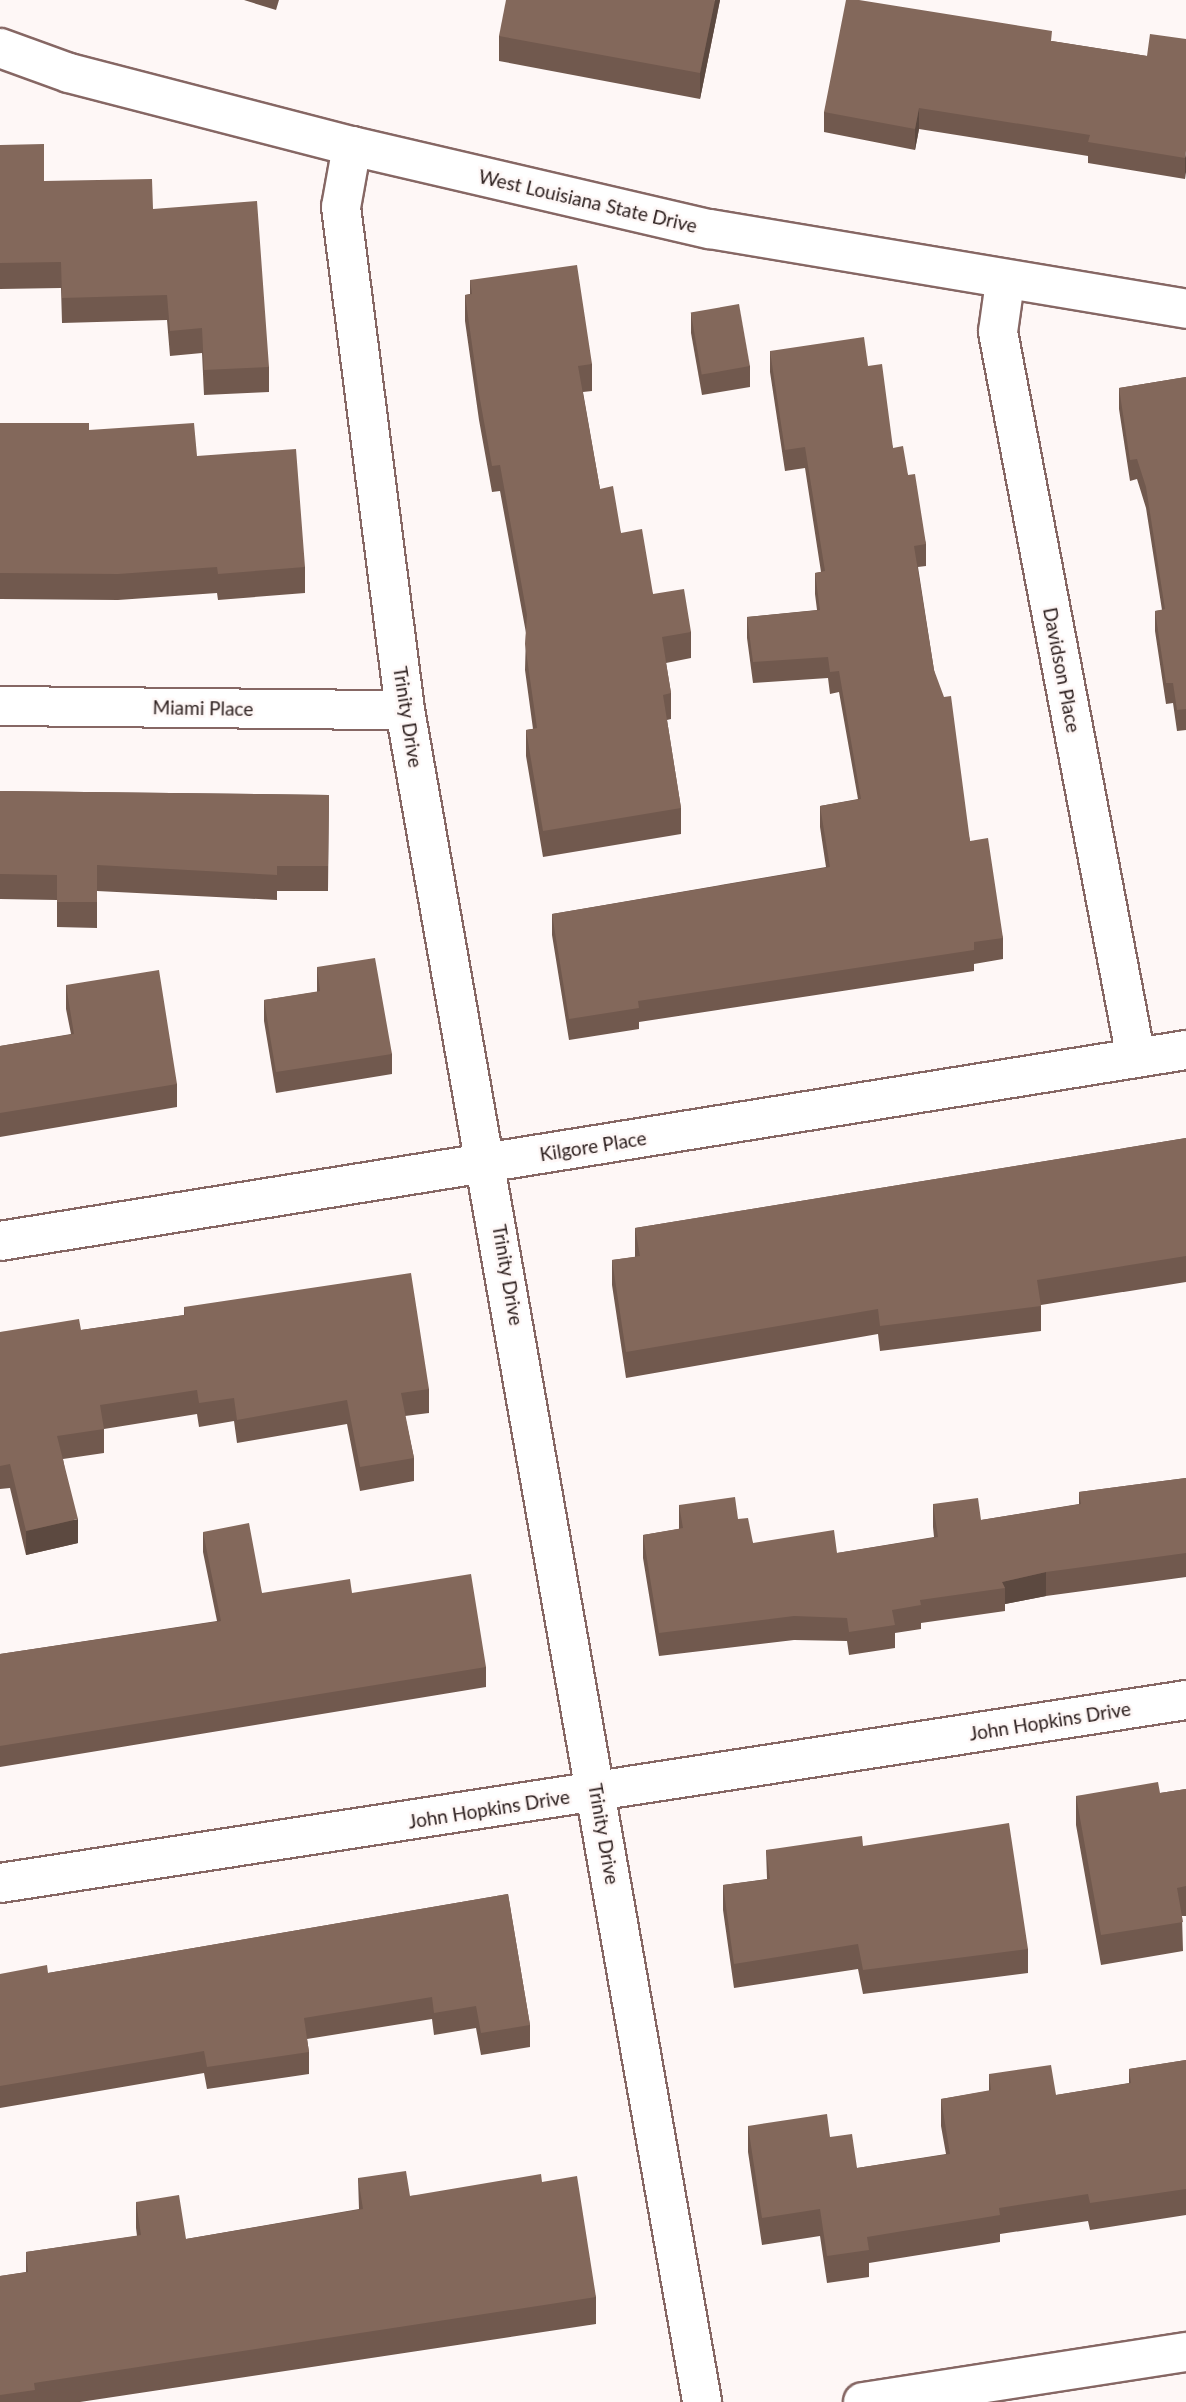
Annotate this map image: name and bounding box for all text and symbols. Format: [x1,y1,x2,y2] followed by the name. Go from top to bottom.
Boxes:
[476,165,700,237] street label: West Louisiana State Drive
[1039,605,1085,735] street label: Davidson Place
[389,665,427,769] street label: Trinity Drive
[152,696,254,720] street label: Miami Place
[538,1126,648,1166] street label: Kilgore Place
[488,1223,528,1327] street label: Trinity Drive
[968,1697,1132,1745] street label: John Hopkins Drive
[584,1782,624,1886] street label: Trinity Drive
[407,1785,571,1833] street label: John Hopkins Drive

